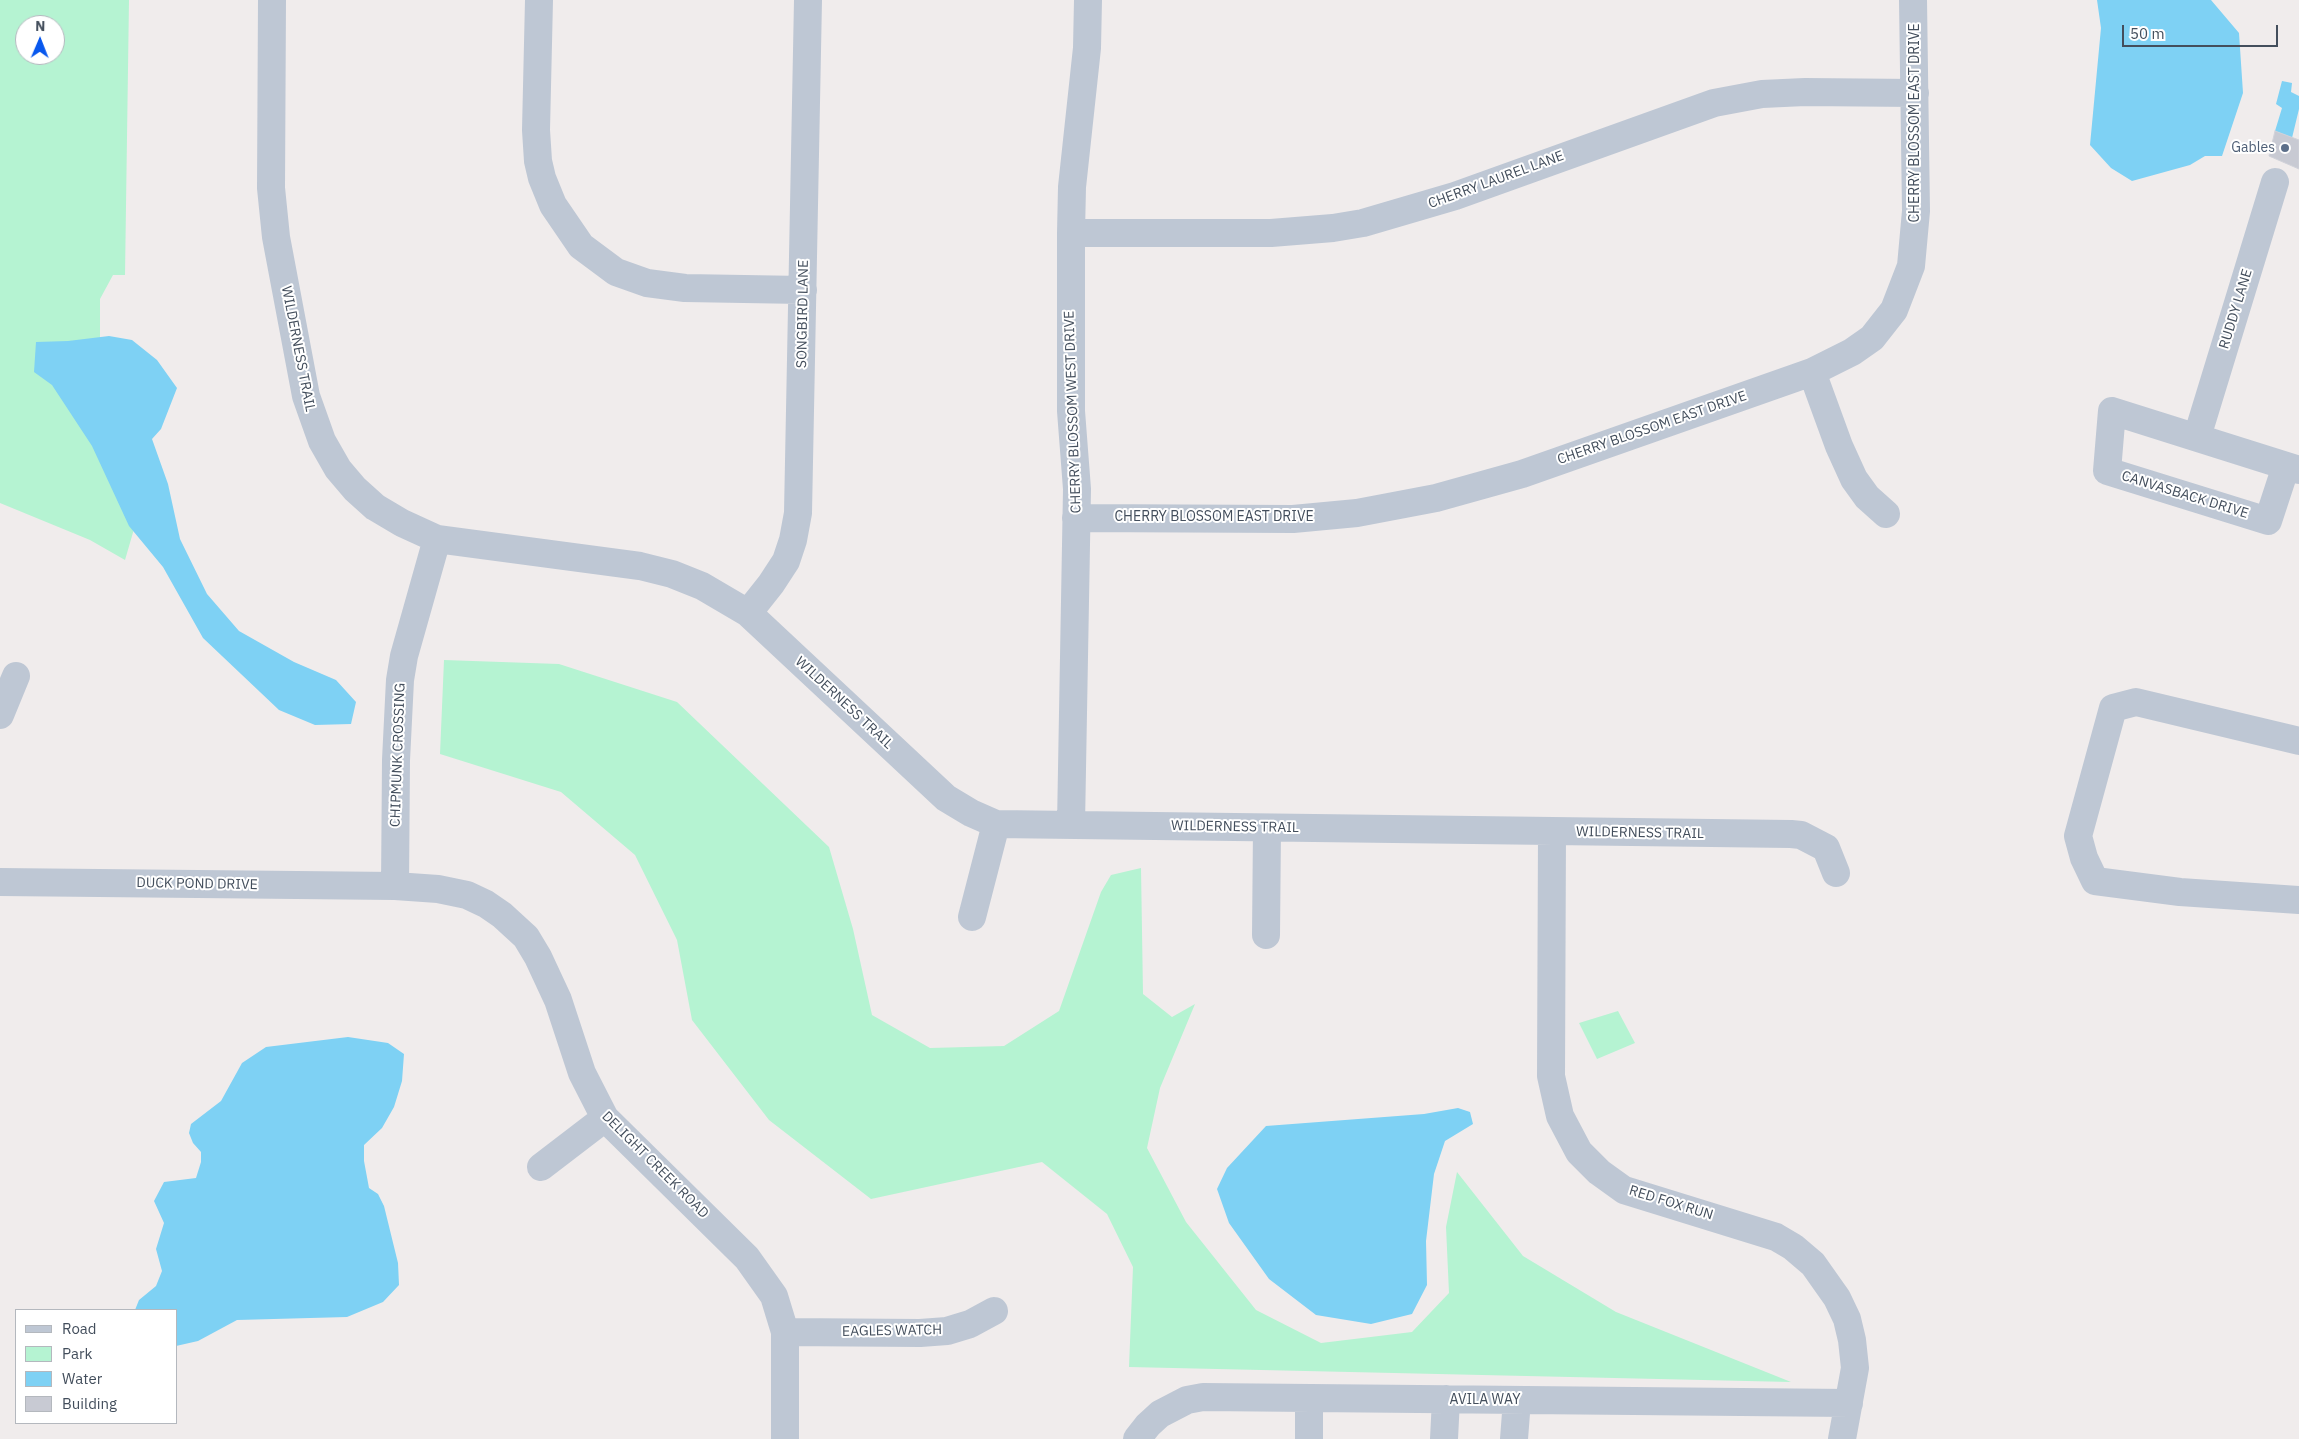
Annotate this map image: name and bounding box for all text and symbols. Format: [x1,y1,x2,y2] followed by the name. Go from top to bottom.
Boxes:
[15,15,65,65] north arrow
[2124,15,2280,47] scale bar
[35,17,45,35] text: N
[1907,23,1923,223] street label: CHERRY BLOSSOM EAST DRIVE
[2130,24,2165,43] text: 50 m
[2231,140,2275,156] place label: Gables
[2279,142,2291,154] marker: Gables
[1426,148,1566,212] street label: CHERRY LAUREL LANE
[794,260,812,368] street label: SONGBIRD LANE
[2216,267,2256,351] street label: RUDDY LANE
[278,285,318,413] street label: WILDERNESS TRAIL
[1061,310,1085,514] street label: CHERRY BLOSSOM WEST DRIVE
[1555,388,1749,468] street label: CHERRY BLOSSOM EAST DRIVE
[2119,468,2251,522] street label: CANVASBACK DRIVE
[1114,509,1314,525] street label: CHERRY BLOSSOM EAST DRIVE
[792,653,896,753] street label: WILDERNESS TRAIL
[387,683,409,827] street label: CHIPMUNK CROSSING
[1171,817,1299,837] street label: WILDERNESS TRAIL
[1576,823,1704,843] street label: WILDERNESS TRAIL
[136,875,258,893] street label: DUCK POND DRIVE
[598,1108,712,1222] street label: DELIGHT CREEK ROAD
[1627,1182,1715,1224] street label: RED FOX RUN
[15,1309,178,1424] legend
[62,1319,97,1338] text: Road
[842,1322,942,1340] street label: EAGLES WATCH
[62,1344,92,1363] text: Park
[62,1369,102,1388] text: Water
[1449,1392,1521,1408] street label: AVILA WAY
[62,1394,117,1413] text: Building

